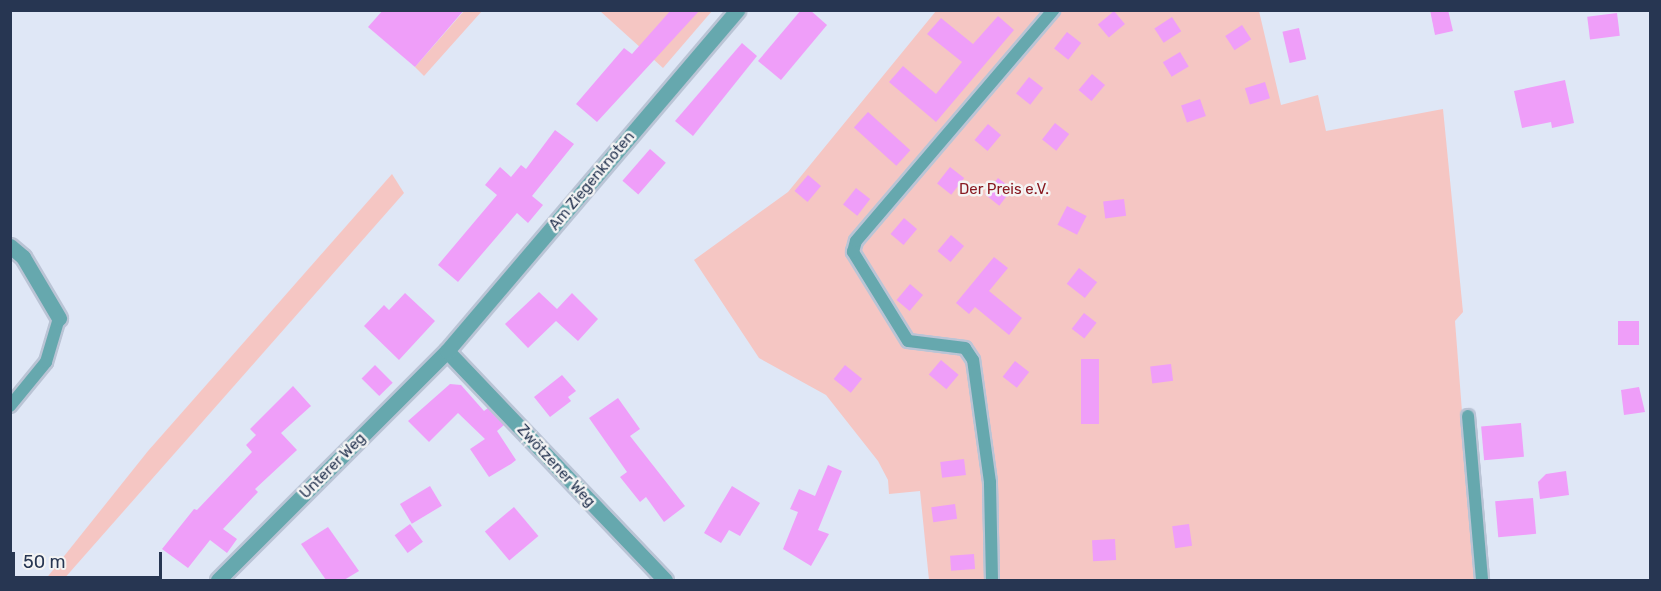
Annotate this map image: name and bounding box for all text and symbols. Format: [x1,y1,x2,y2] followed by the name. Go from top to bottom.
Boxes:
[545,128,639,234] street label: Am Ziegenknoten
[959,181,1049,199] park label: Der Preis e.V.
[513,421,599,511] street label: Zwötzener Weg
[296,429,370,503] street label: Unterer Weg
[15,540,165,578] scale bar
[23,551,66,573] text: 50 m

